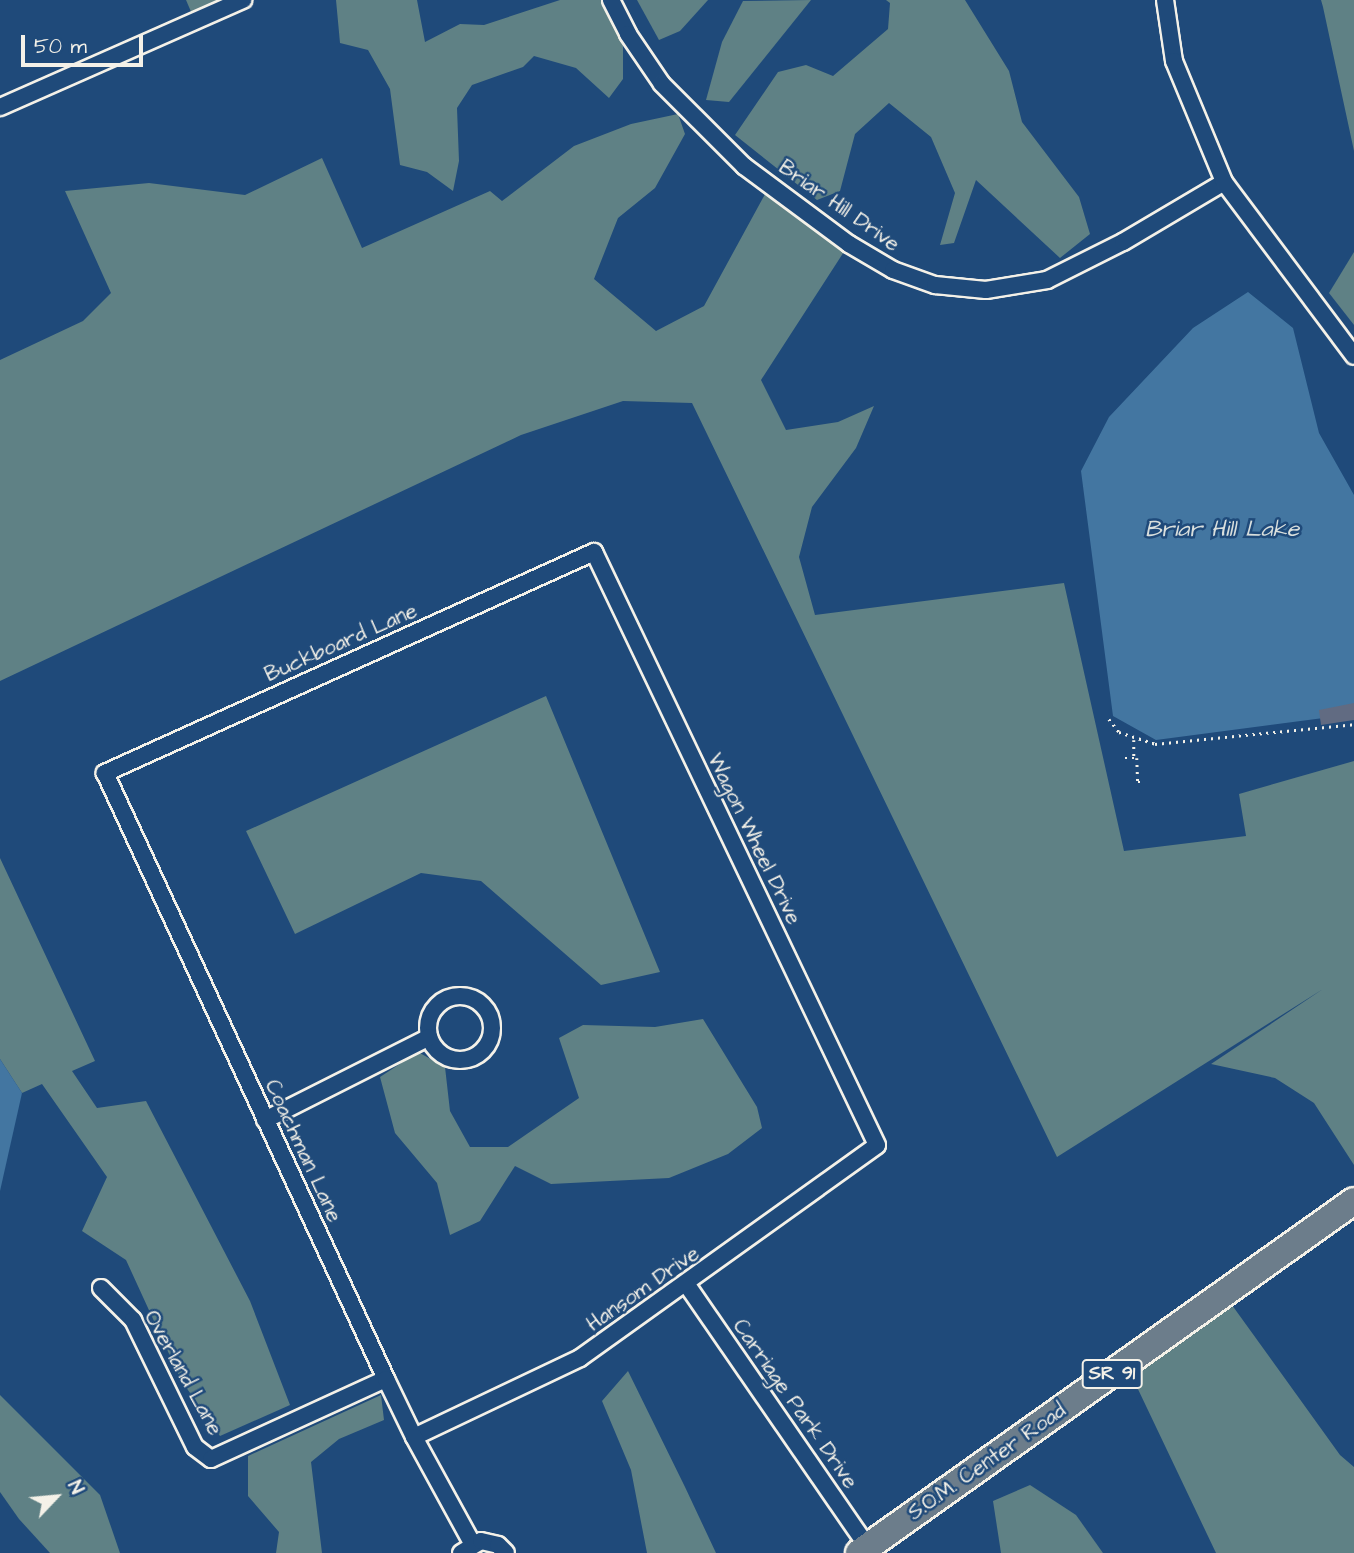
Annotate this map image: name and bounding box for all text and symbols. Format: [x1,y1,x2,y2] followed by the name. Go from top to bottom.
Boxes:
[24,21,147,65] scale bar
[34,32,87,61] text: 50 m
[774,155,904,257] street label: Briar Hill Drive
[1145,515,1299,543] water label: Briar Hill Lake
[261,598,421,688] street label: Buckboard Lane
[702,749,806,929] street label: Wagon Wheel Drive
[259,1076,347,1226] street label: Coachman Lane
[582,1241,704,1337] street label: Hansom Drive
[138,1306,228,1440] street label: Overland Lane
[727,1315,863,1493] street label: Carriage Park Drive
[1080,1358,1144,1390] road number: SR 91
[903,1398,1071,1526] street label: S.O.M. Center Road
[21,1462,91,1532] north arrow
[61,1476,90,1499] text: N

